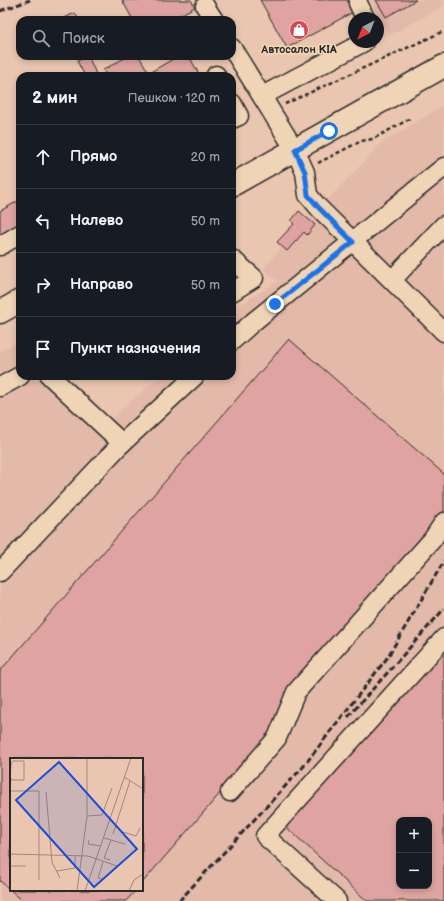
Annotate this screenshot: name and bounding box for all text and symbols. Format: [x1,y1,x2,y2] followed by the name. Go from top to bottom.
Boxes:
[348,12,384,48] north arrow
[16,16,236,60] search box
[288,19,310,41] shop icon: Автосалон KIA
[30,27,52,49] icon: search
[62,29,105,48] text: Поиск
[260,43,337,56] place label: Автосалон KIA
[32,88,78,108] text: 2 мин
[128,90,220,106] text: Пешком · 120 m
[320,122,338,140] route start
[32,146,54,168] icon: ahead
[70,147,117,166] text: Прямо
[190,149,220,165] text: 20 m
[32,210,54,232] icon: left
[70,211,123,230] text: Налево
[191,213,220,229] text: 50 m
[32,274,54,296] icon: right
[70,275,133,294] text: Направо
[191,277,220,293] text: 50 m
[266,295,284,313] route end
[32,338,54,360] icon: arrive
[70,339,201,358] text: Пункт назначения
[10,758,143,891] inset map
[396,817,432,889] map controls
[396,817,432,853] button: +
[396,853,432,889] button: −

